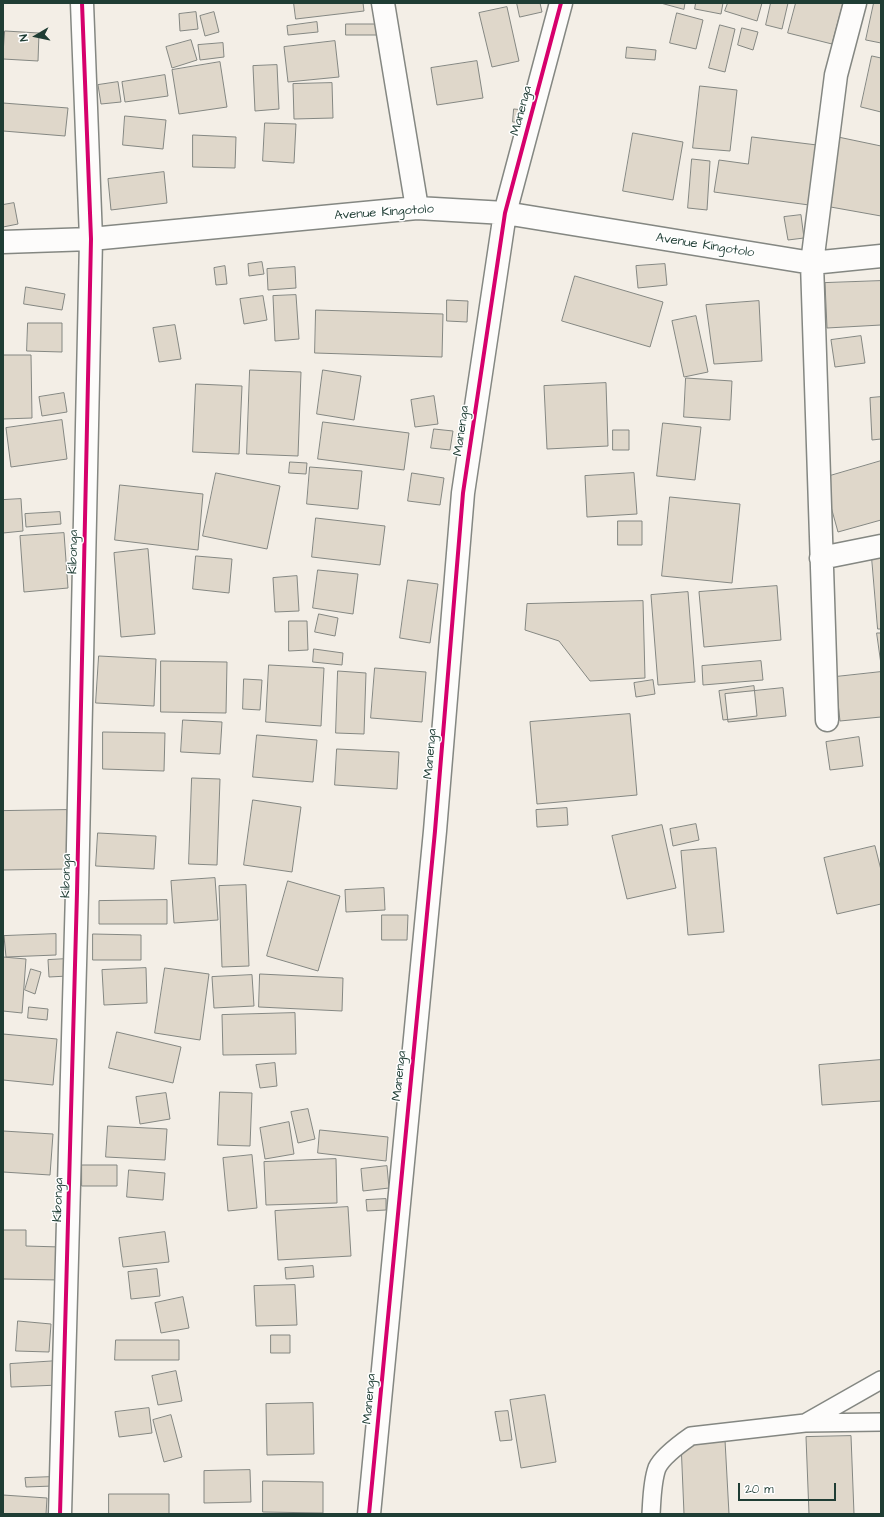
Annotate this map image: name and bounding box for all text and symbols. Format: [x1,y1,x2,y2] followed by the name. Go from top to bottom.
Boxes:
[16,16,56,56] north arrow
[16,33,32,43] text: N
[508,84,536,138] street label: Manenga
[334,202,434,224] street label: Avenue Kingotolo
[655,230,755,262] street label: Avenue Kingotolo
[451,405,473,457] street label: Manenga
[66,530,82,574] street label: Kibonga
[421,728,441,780] street label: Manenga
[59,854,75,898] street label: Kibonga
[390,1050,410,1102] street label: Manenga
[50,1178,68,1222] street label: Kibonga
[360,1373,380,1425] street label: Manenga
[740,1475,838,1501] scale bar
[745,1481,774,1498] text: 20 m

